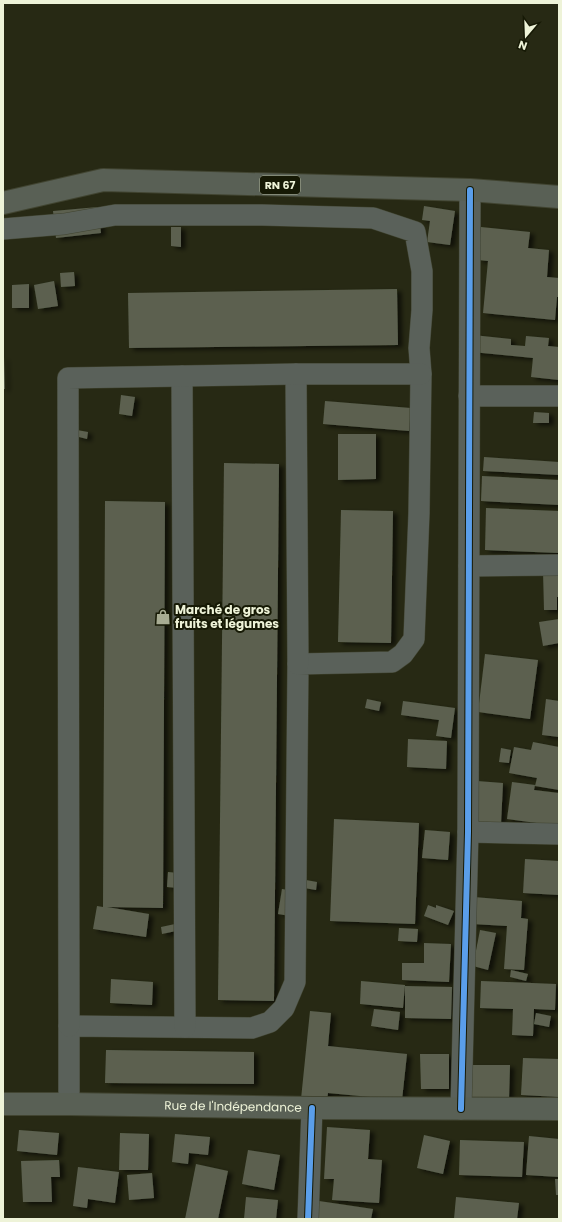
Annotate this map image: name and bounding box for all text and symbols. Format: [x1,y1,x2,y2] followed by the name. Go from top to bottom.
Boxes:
[506,16,546,56] north arrow
[516,37,529,54] text: N
[260,176,300,194] road number: RN 67
[175,601,279,632] place label: Marché de gros fruits et légumes
[154,608,172,626] shop icon: Marché de gros fruits et légumes
[164,1097,302,1116] street label: Rue de l'Indépendance

